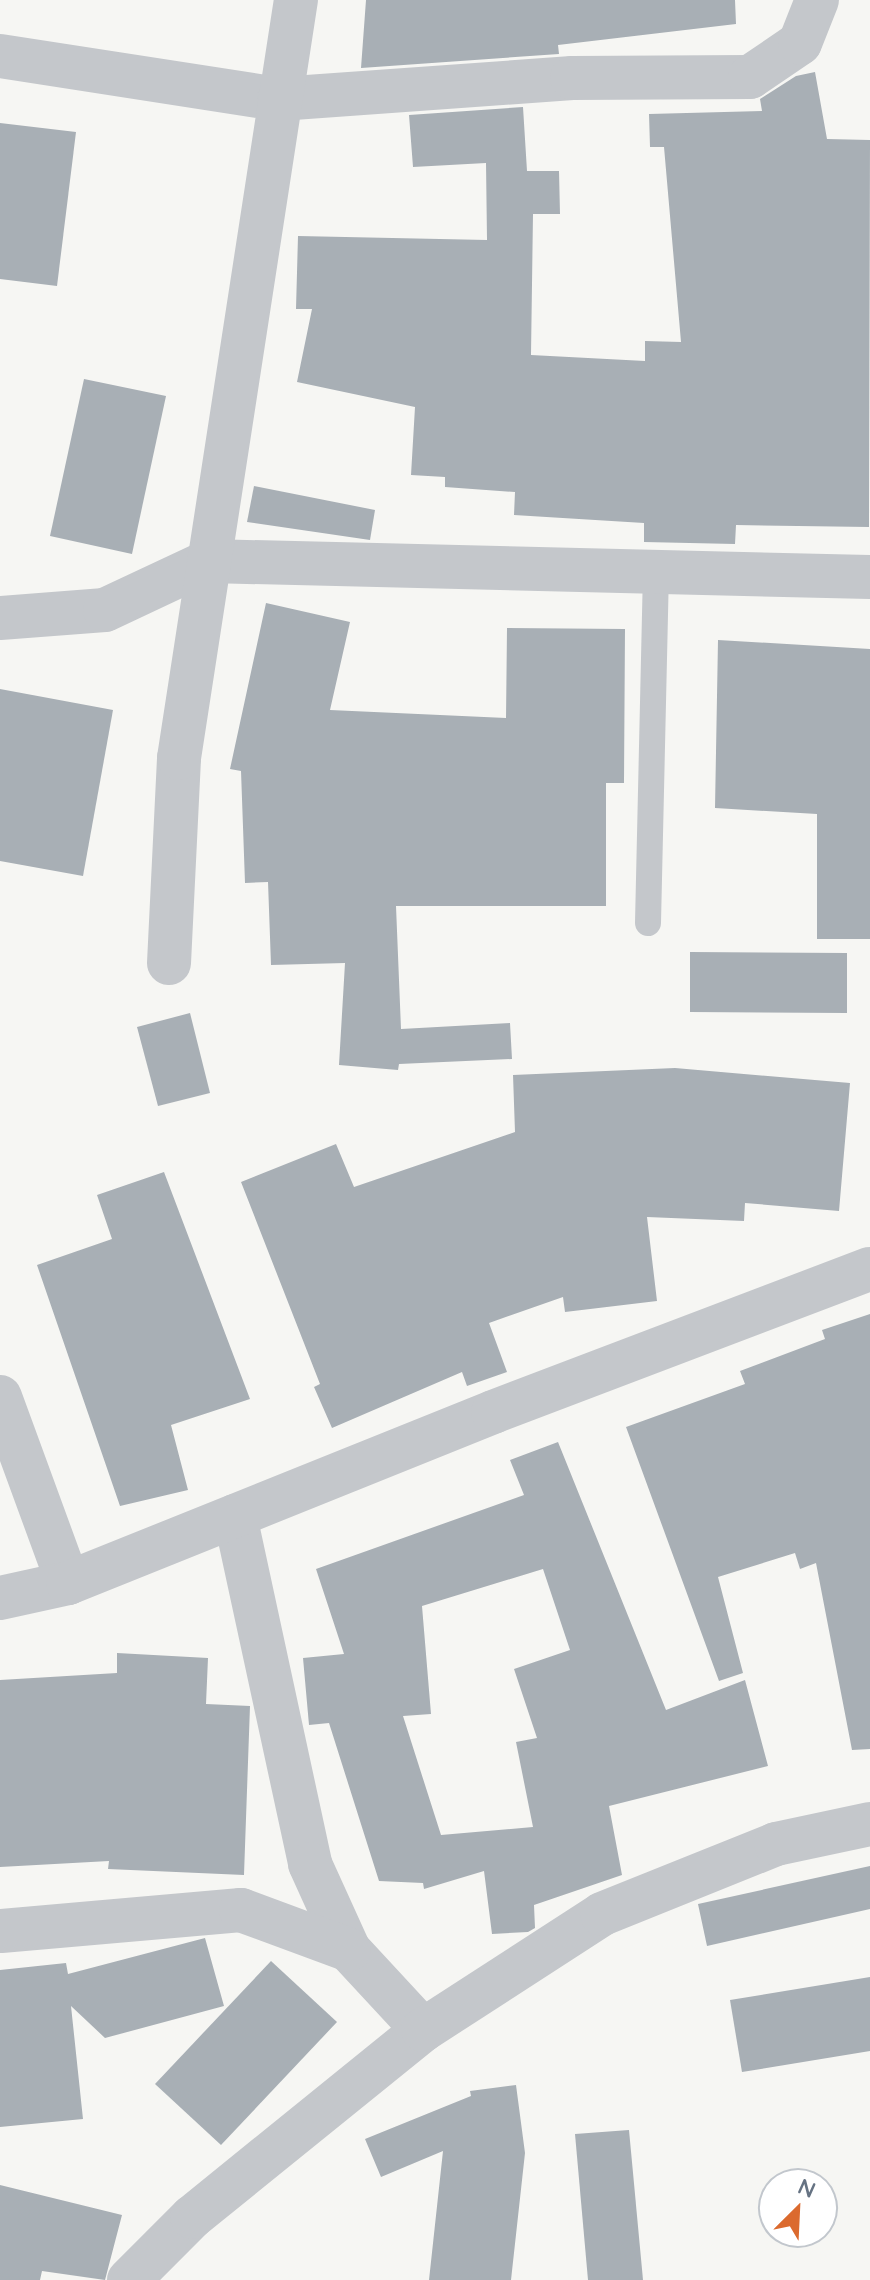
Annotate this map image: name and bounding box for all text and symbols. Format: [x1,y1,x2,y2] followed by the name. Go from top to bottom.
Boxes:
[758,2168,838,2248] north arrow
[794,2172,820,2204] text: N

